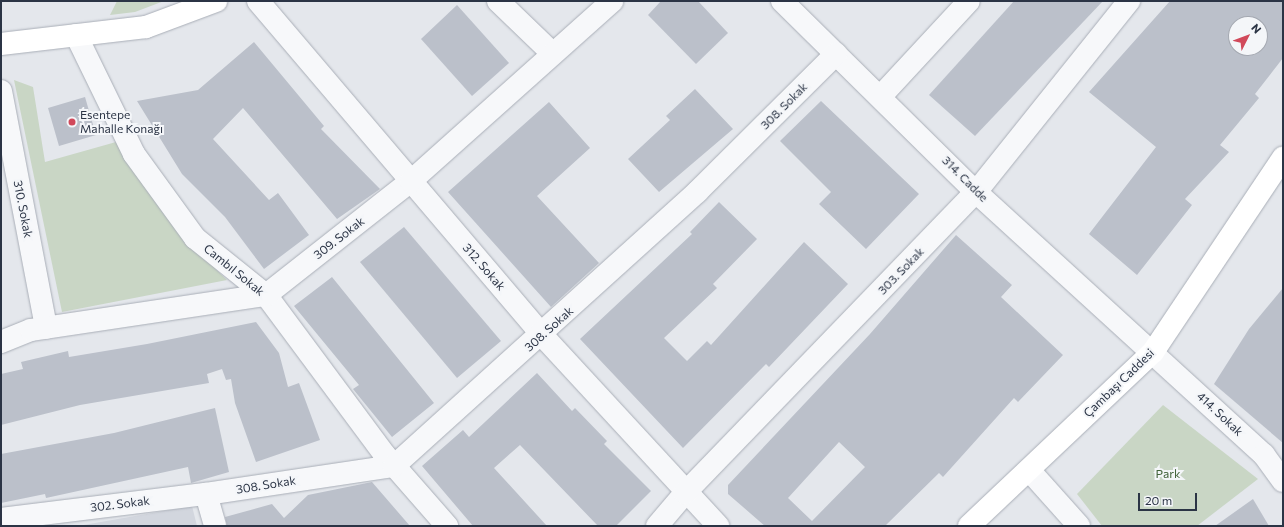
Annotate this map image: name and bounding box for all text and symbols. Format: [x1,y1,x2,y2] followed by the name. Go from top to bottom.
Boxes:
[1228,16,1268,56] north arrow
[1249,21,1264,36] text: N
[758,80,810,132] street label: 308. Sokak
[80,108,163,136] place label: Esentepe Mahalle Konağı
[67,117,77,127] marker: Esentepe Mahalle Konağı
[939,153,991,205] street label: 314. Cadde
[10,179,36,239] street label: 310. Sokak
[311,214,367,262] street label: 309. Sokak
[201,241,267,299] street label: Cambıl Sokak
[460,241,508,293] street label: 312. Sokak
[875,244,927,298] street label: 303. Sokak
[522,303,576,355] street label: 308. Sokak
[1081,346,1157,420] street label: Çambaşı Caddesi
[1194,389,1246,439] street label: 414. Sokak
[1155,467,1181,481] park label: Park
[235,473,297,497] street label: 308. Sokak
[1140,485,1199,511] scale bar
[89,493,151,515] street label: 302. Sokak
[1145,493,1172,507] text: 20 m

